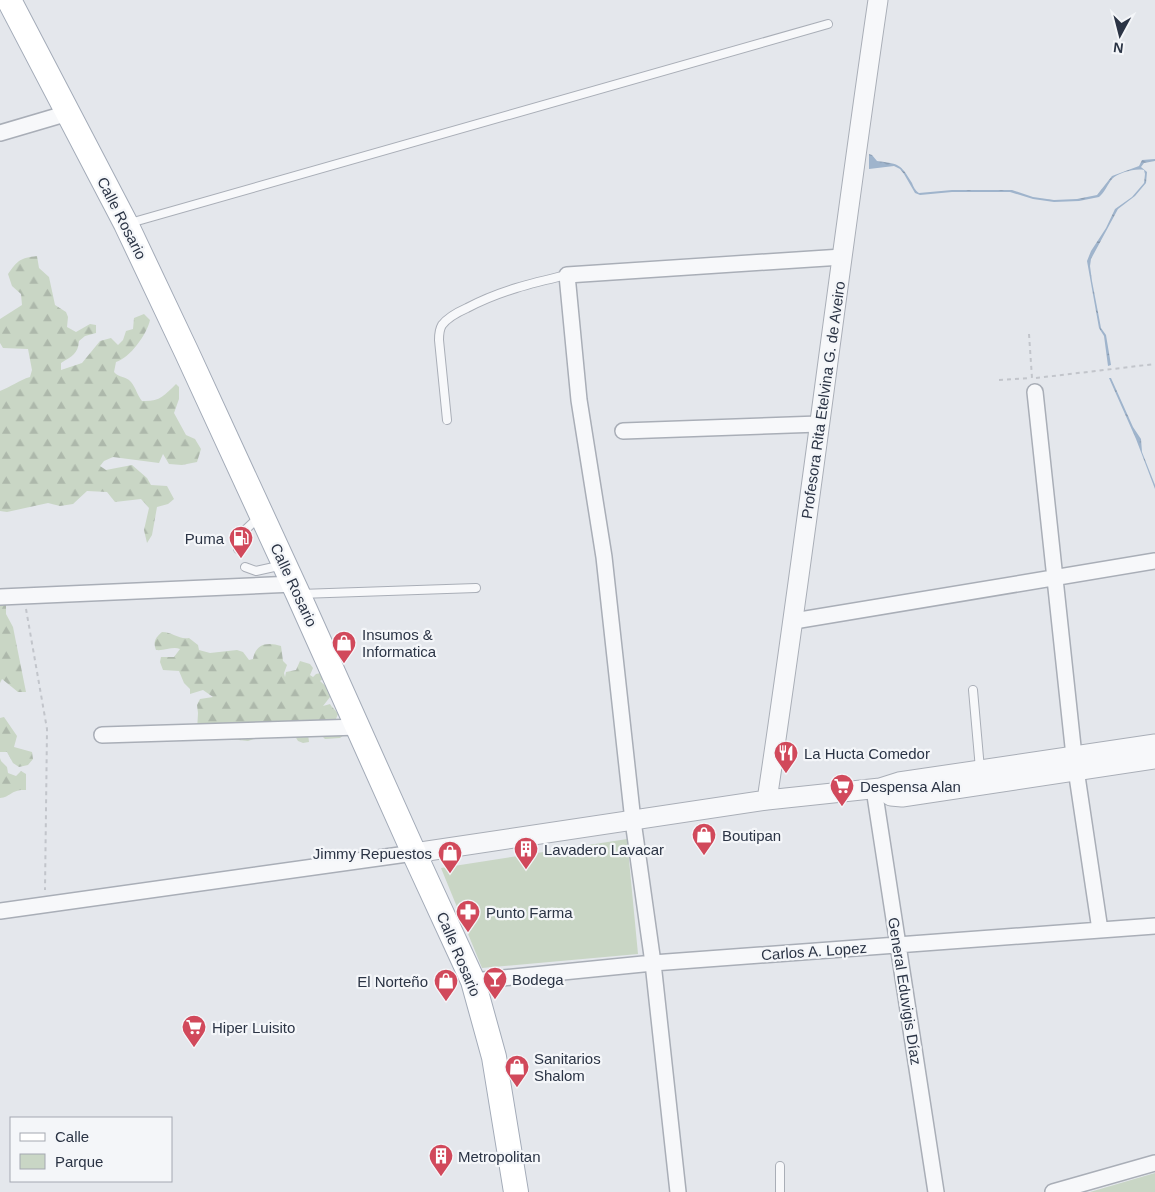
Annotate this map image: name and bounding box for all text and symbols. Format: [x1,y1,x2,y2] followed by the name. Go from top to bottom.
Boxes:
[1095,10,1145,60] north arrow
[1112,39,1124,56] text: N
[94,174,150,262] street label: Calle Rosario
[798,280,848,520] street label: Profesora Rita Etelvina G. de Aveiro
[228,525,254,559] fuel station icon: Puma
[185,530,225,547] place label: Puma
[267,541,321,629] street label: Calle Rosario
[362,626,437,660] place label: Insumos & Informatica
[331,630,357,664] shop icon: Insumos & Informatica
[773,740,799,774] restaurant icon: La Hucta Comedor
[804,745,930,762] place label: La Hucta Comedor
[829,773,855,807] supermarket icon: Despensa Alan
[860,778,961,795] place label: Despensa Alan
[691,822,717,856] shop icon: Boutipan
[722,827,781,844] place label: Boutipan
[513,836,539,870] building icon: Lavadero Lavacar
[437,840,463,874] shop icon: Jimmy Repuestos
[544,841,664,858] place label: Lavadero Lavacar
[313,845,432,862] place label: Jimmy Repuestos
[455,899,481,933] pharmacy icon: Punto Farma
[486,904,573,921] place label: Punto Farma
[434,909,484,999] street label: Calle Rosario
[885,916,925,1066] street label: General Eduvigis Díaz
[761,939,867,963] street label: Carlos A. Lopez
[482,966,508,1000] bar icon: Bodega
[433,968,459,1002] shop icon: El Norteño
[512,971,564,988] place label: Bodega
[357,973,428,990] place label: El Norteño
[181,1014,207,1048] supermarket icon: Hiper Luisito
[212,1019,295,1036] place label: Hiper Luisito
[534,1050,601,1084] place label: Sanitarios Shalom
[504,1054,530,1088] shop icon: Sanitarios Shalom
[10,1117,172,1182] legend
[55,1128,89,1145] text: Calle
[428,1143,454,1177] building icon: Metropolitan
[458,1148,541,1165] place label: Metropolitan
[55,1153,103,1170] text: Parque

